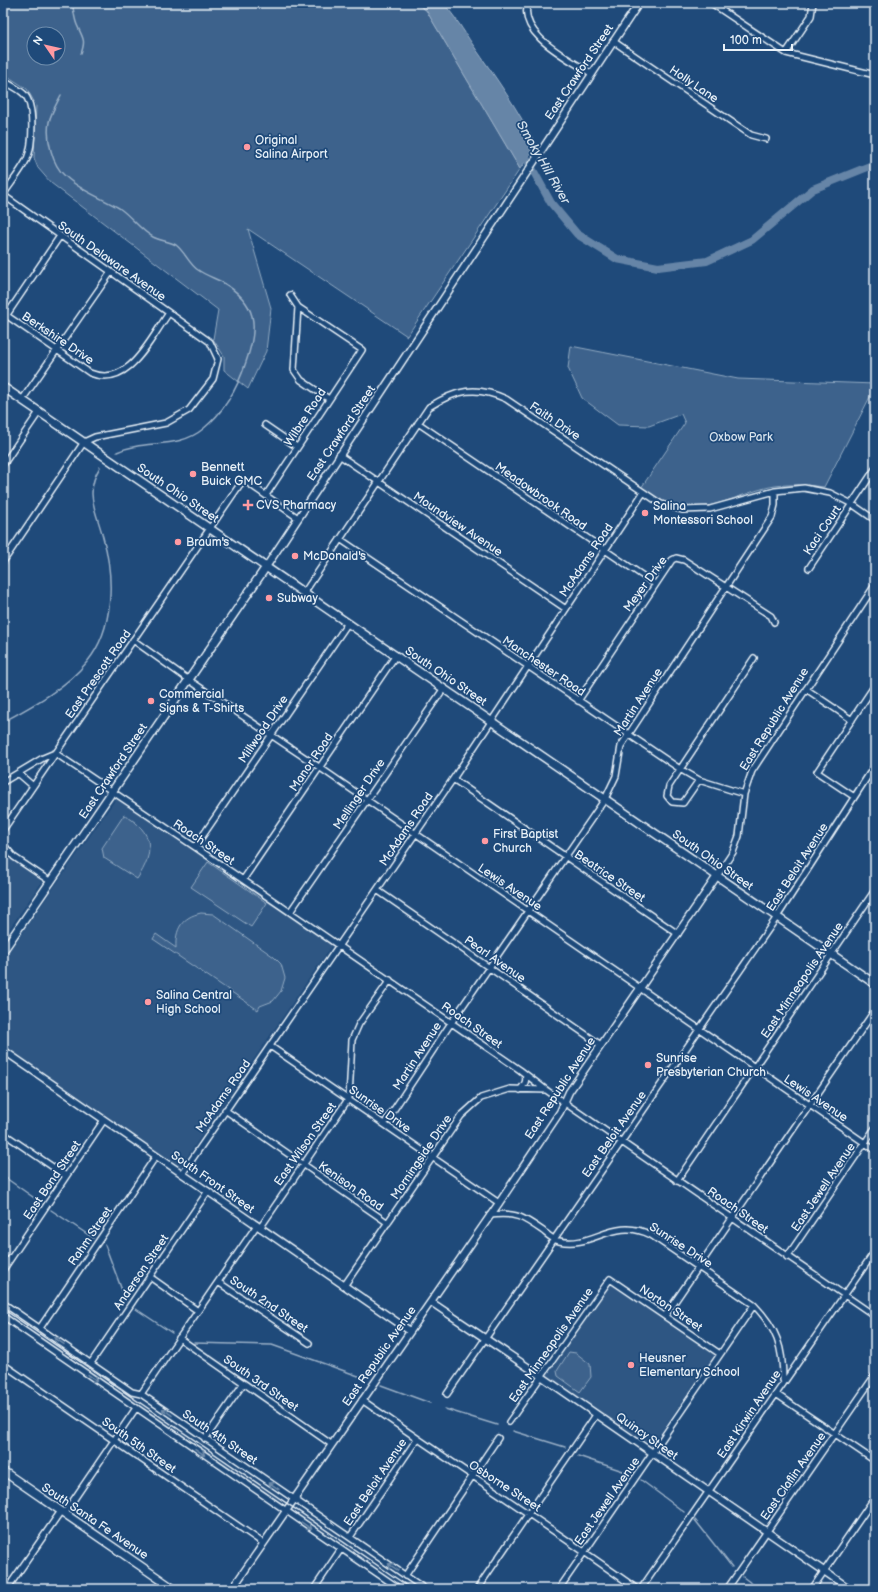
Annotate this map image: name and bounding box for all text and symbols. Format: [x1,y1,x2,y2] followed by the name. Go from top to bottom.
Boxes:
[542,21,617,123] street label: East Crawford Street
[26,26,66,66] north arrow
[724,26,792,52] scale bar
[730,33,762,48] text: 100 m
[30,34,46,48] text: N
[666,63,721,106] street label: Holly Lane
[513,118,574,208] water label: Smoky Hill River
[255,133,328,162] place label: Original Salina Airport
[242,142,252,152] marker: Original Salina Airport
[55,218,169,304] street label: South Delaware Avenue
[19,309,97,368] street label: Berkshire Drive
[304,382,379,484] street label: East Crawford Street
[281,385,330,449] street label: Wilbre Road
[526,399,583,444] street label: Faith Drive
[709,430,773,445] park label: Oxbow Park
[492,459,590,534] street label: Meadowbrook Road
[134,460,222,527] street label: South Ohio Street
[201,460,263,489] place label: Bennett Buick GMC
[188,469,198,479] marker: Bennett Buick GMC
[410,489,505,560] street label: Moundview Avenue
[256,498,337,513] place label: CVS Pharmacy
[653,499,753,528] place label: Salina Montessori School
[243,500,253,510] marker: CVS Pharmacy
[800,502,845,558] street label: Kaci Court
[640,508,650,518] marker: Salina Montessori School
[556,520,617,600] street label: McAdams Road
[186,535,229,550] place label: Braum's
[173,537,183,547] marker: Braum's
[303,549,366,564] place label: McDonald's
[290,551,300,561] marker: McDonald's
[620,554,671,615] street label: Meyer Drive
[277,591,318,606] place label: Subway
[264,593,274,603] marker: Subway
[62,627,135,722] street label: East Prescott Road
[499,633,588,700] street label: Manchester Road
[402,643,490,710] street label: South Ohio Street
[611,665,666,739] street label: Martin Avenue
[737,665,812,774] street label: East Republic Avenue
[159,687,244,716] place label: Commercial Signs & T-Shirts
[235,693,292,766] street label: Millwood Drive
[146,696,156,706] marker: Commercial Signs & T-Shirts
[76,720,151,822] street label: East Crawford Street
[286,730,337,794] street label: Manor Road
[330,756,389,833] street label: Mellinger Drive
[376,789,437,869] street label: McAdams Road
[170,816,238,869] street label: Roach Street
[763,820,832,914] street label: East Beloit Avenue
[493,827,558,856] place label: First Baptist Church
[669,827,756,894] street label: South Ohio Street
[480,836,490,846] marker: First Baptist Church
[571,847,648,906] street label: Beatrice Street
[475,861,545,914] street label: Lewis Avenue
[758,919,847,1041] street label: East Minneapolis Avenue
[461,933,528,986] street label: Pearl Avenue
[156,988,232,1017] place label: Salina Central High School
[143,997,153,1007] marker: Salina Central High School
[438,999,505,1052] street label: Roach Street
[390,1019,445,1093] street label: Martin Avenue
[522,1034,599,1142] street label: East Republic Avenue
[656,1051,766,1080] place label: Sunrise Presbyterian Church
[193,1057,254,1136] street label: McAdams Road
[643,1060,653,1070] marker: Sunrise Presbyterian Church
[781,1072,851,1125] street label: Lewis Avenue
[346,1083,414,1136] street label: Sunrise Drive
[579,1088,650,1180] street label: East Beloit Avenue
[271,1099,340,1189] street label: East Wilson Street
[388,1112,455,1202] street label: Morningside Drive
[20,1138,85,1223] street label: East Bond Street
[788,1140,859,1235] street label: East Jewell Avenue
[168,1148,258,1217] street label: South Front Street
[315,1158,386,1214] street label: Kenison Road
[704,1184,771,1237] street label: Roach Street
[65,1204,116,1269] street label: Rahm Street
[646,1219,715,1271] street label: Sunrise Drive
[111,1231,172,1313] street label: Anderson Street
[227,1273,311,1336] street label: South 2nd Street
[636,1282,706,1335] street label: Norton Street
[506,1285,597,1406] street label: East Minneapolis Avenue
[339,1303,420,1409] street label: East Republic Avenue
[53,1337,64,1345] one-way arrow
[639,1351,740,1380] place label: Heusner Elementary School
[220,1352,302,1415] street label: South 3rd Street
[626,1360,636,1370] marker: Heusner Elementary School
[714,1367,785,1461] street label: East Kirwin Avenue
[87,1374,98,1382] one-way arrow
[179,1407,261,1468] street label: South 4th Street
[161,1408,172,1416] one-way arrow
[613,1409,681,1464] street label: Quincy Street
[99,1414,179,1477] street label: South 5th Street
[757,1429,829,1523] street label: East Claflin Avenue
[341,1436,410,1529] street label: East Beloit Avenue
[194,1448,205,1456] one-way arrow
[571,1454,643,1548] street label: East Jewell Avenue
[466,1458,544,1515] street label: Osborne Street
[38,1480,151,1563] street label: South Santa Fe Avenue
[268,1481,280,1489] one-way arrow
[301,1522,312,1530] one-way arrow
[388,1563,399,1571] one-way arrow

